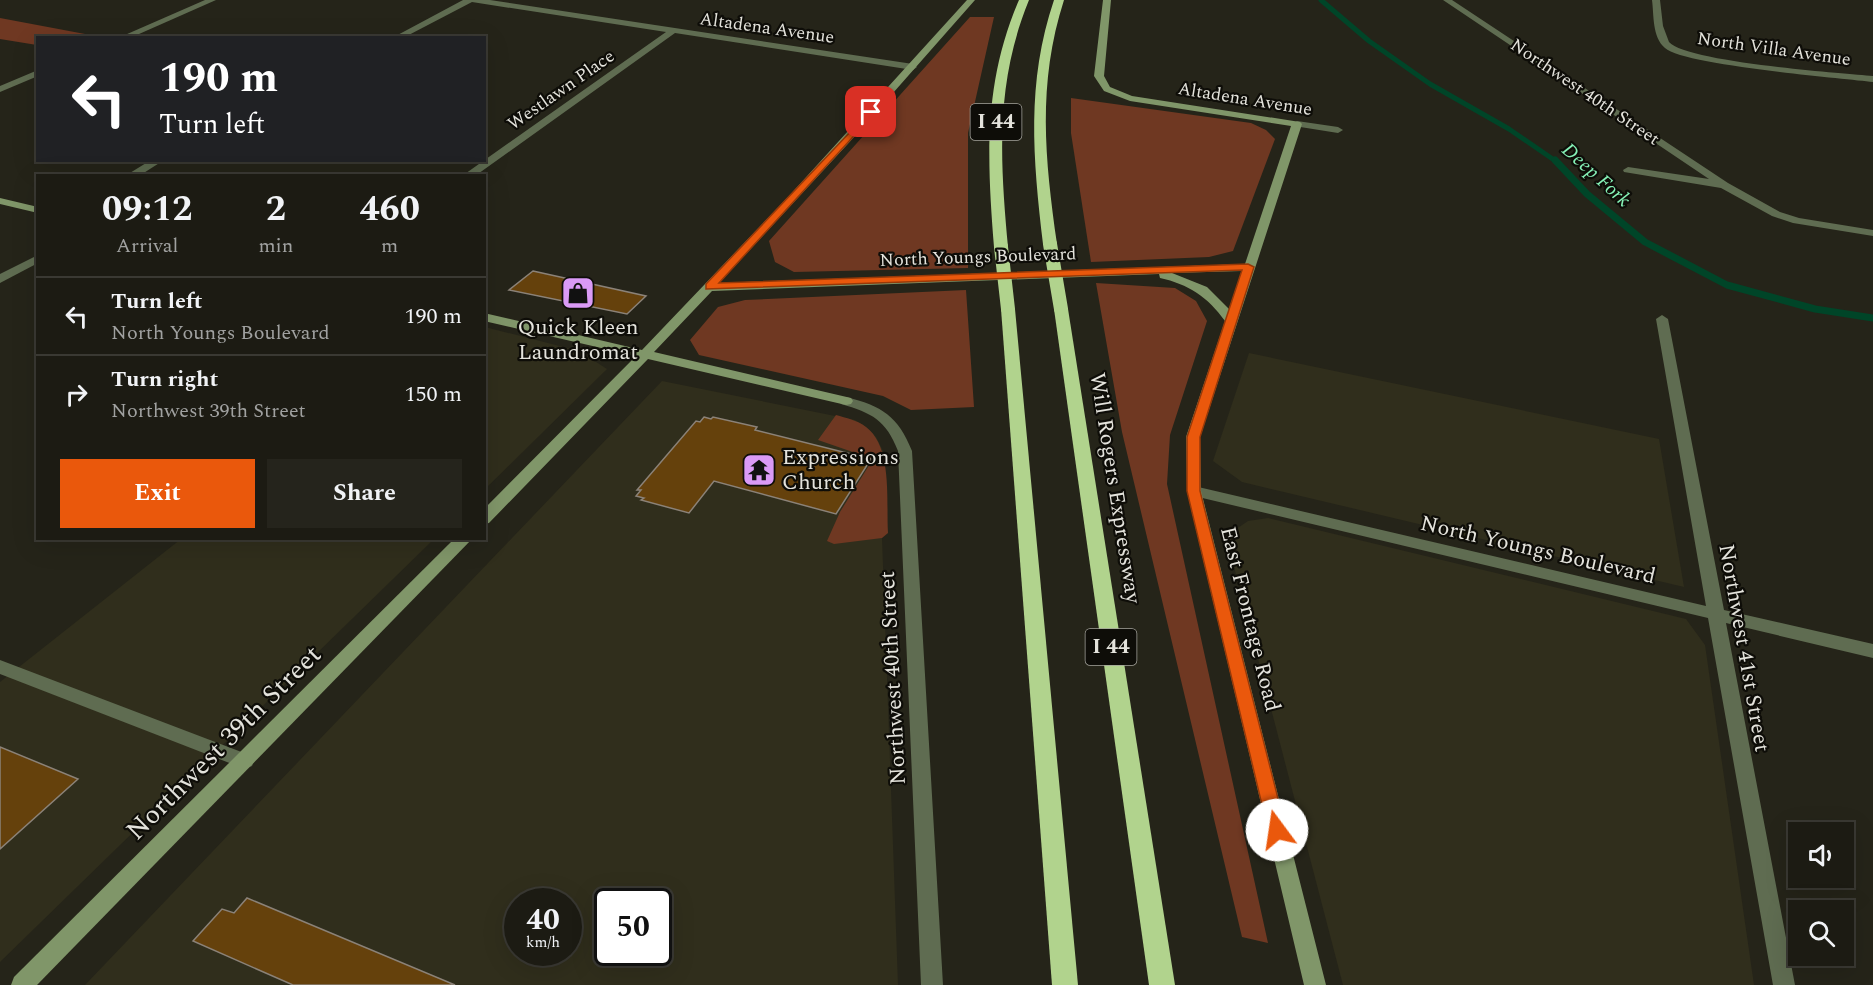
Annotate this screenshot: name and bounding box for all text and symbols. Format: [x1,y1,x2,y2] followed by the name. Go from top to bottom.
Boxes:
[698,5,836,51] street label: Altadena Avenue
[1695,25,1853,73] street label: North Villa Avenue
[1505,32,1665,152] street label: Northwest 40th Street
[502,43,620,137] street label: Westlawn Place
[159,47,278,110] text: 190 m
[60,60,138,138] icon: left
[1176,75,1314,123] street label: Altadena Avenue
[845,86,896,137] pin
[854,95,887,128] icon: arrive
[159,104,265,146] text: Turn left
[970,104,1022,140] road number: I 44
[1555,136,1638,215] water label: Deep Fork
[102,182,192,237] text: 09:12
[266,182,286,237] text: 2
[359,182,420,237] text: 460
[116,231,178,261] text: Arrival
[258,231,293,261] text: min
[381,231,398,261] text: m
[879,240,1077,274] street label: North Youngs Boulevard
[560,275,596,311] shop icon: Quick Kleen Laundromat
[111,285,203,318] text: Turn left
[60,300,93,333] icon: left
[405,300,462,333] text: 190 m
[517,311,639,369] place label: Quick Kleen Laundromat
[111,318,330,348] text: North Youngs Boulevard
[111,363,218,396] text: Turn right
[1080,370,1150,607] street label: Will Rogers Expressway
[60,378,93,411] icon: right
[405,378,462,411] text: 150 m
[111,396,306,426] text: Northwest 39th Street
[782,441,899,499] place label: Expressions Church
[741,452,777,488] temple icon: Expressions Church
[60,459,255,528] button: Exit
[267,459,462,528] button: Share
[1417,507,1659,593] street label: North Youngs Boulevard
[1211,523,1289,715] street label: East Frontage Road
[1709,541,1779,755] street label: Northwest 41st Street
[871,570,915,786] street label: Northwest 40th Street
[1086,629,1136,665] road number: I 44
[116,635,332,851] street label: Northwest 39th Street
[1245,798,1309,862] position arrow
[1788,822,1854,966] map controls
[1788,822,1854,888] button: sound
[594,888,672,966] speed limit sign: 50
[526,897,560,943] text: 40
[1788,900,1854,966] button: search
[526,931,560,954] text: km/h

